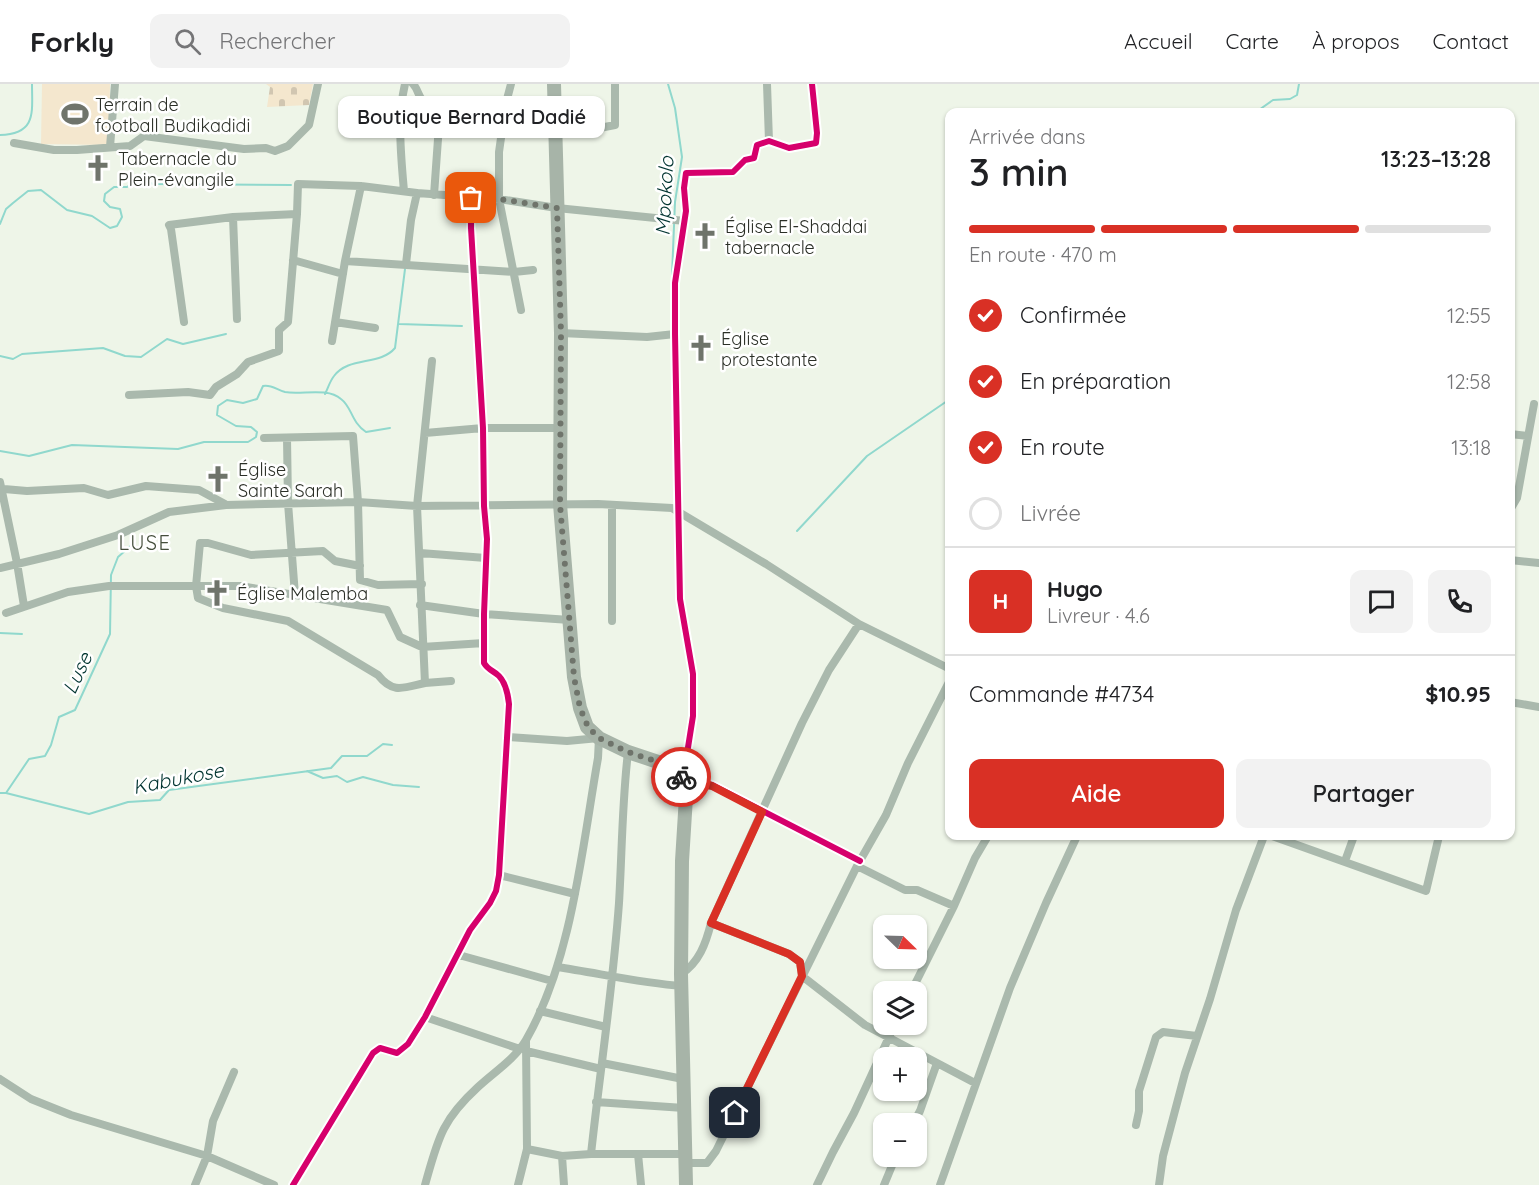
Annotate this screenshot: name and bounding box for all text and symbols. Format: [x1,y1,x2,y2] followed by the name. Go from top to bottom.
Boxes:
[150,14,570,68] search box
[30,24,114,59] text: Forkly
[171,25,204,58] icon: search
[219,27,335,55] text: Rechercher
[1124,28,1193,54] text: Accueil
[1226,28,1279,54] text: Carte
[1312,28,1400,54] text: À propos
[1433,28,1509,54] text: Contact
[95,93,250,137] place label: Terrain de football Budikadidi
[338,96,604,138] callout: Boutique Bernard Dadié
[60,99,90,129] sports icon: Terrain de football Budikadidi
[357,104,586,129] text: Boutique Bernard Dadié
[969,124,1085,149] text: Arrivée dans
[1381,145,1491,173] text: 13:23–13:28
[118,147,237,191] place label: Tabernacle du Plein-évangile
[969,147,1068,196] text: 3 min
[83,153,113,183] church icon: Tabernacle du Plein-évangile
[649,155,679,236] water label: Mpokolo
[445,172,496,223] pin
[454,181,487,214] icon: bag
[725,215,867,259] place label: Église El-Shaddai tabernacle
[690,221,720,251] church icon: Église El-Shaddai tabernacle
[969,242,1117,267] text: En route · 470 m
[969,299,1002,332] icon: check
[1020,301,1126,329] text: Confirmée
[1447,303,1491,328] text: 12:55
[721,327,818,371] place label: Église protestante
[686,333,716,363] church icon: Église protestante
[969,365,1002,398] icon: check
[1020,367,1171,395] text: En préparation
[1447,369,1491,394] text: 12:58
[969,431,1002,464] icon: check
[1020,433,1105,461] text: En route
[1451,435,1491,460] text: 13:18
[238,458,343,502] place label: Église Sainte Sarah
[203,464,233,494] church icon: Église Sainte Sarah
[1020,499,1081,527] text: Livrée
[119,530,171,555] district label: LUSE
[1350,570,1413,633] button: chat
[1428,570,1491,633] button: phone
[1047,575,1103,603] text: Hugo
[202,578,232,608] church icon: Église Malemba
[237,582,368,605] place label: Église Malemba
[993,587,1008,615] text: H
[1047,603,1150,628] text: Livreur · 4.6
[57,648,98,698] water label: Luse
[969,680,1154,708] text: Commande #4734
[1425,680,1491,708] text: $10.95
[651,747,711,807] courier
[130,757,226,799] water label: Kabukose
[969,759,1224,828] button: Aide
[1236,759,1491,828] button: Partager
[665,761,698,794] icon: bike
[873,915,927,969] north arrow
[873,915,927,1167] map controls
[873,981,927,1035] button: layers
[873,1047,927,1101] button: +
[709,1087,760,1138] pin
[718,1096,751,1129] icon: home
[873,1113,927,1167] button: −

